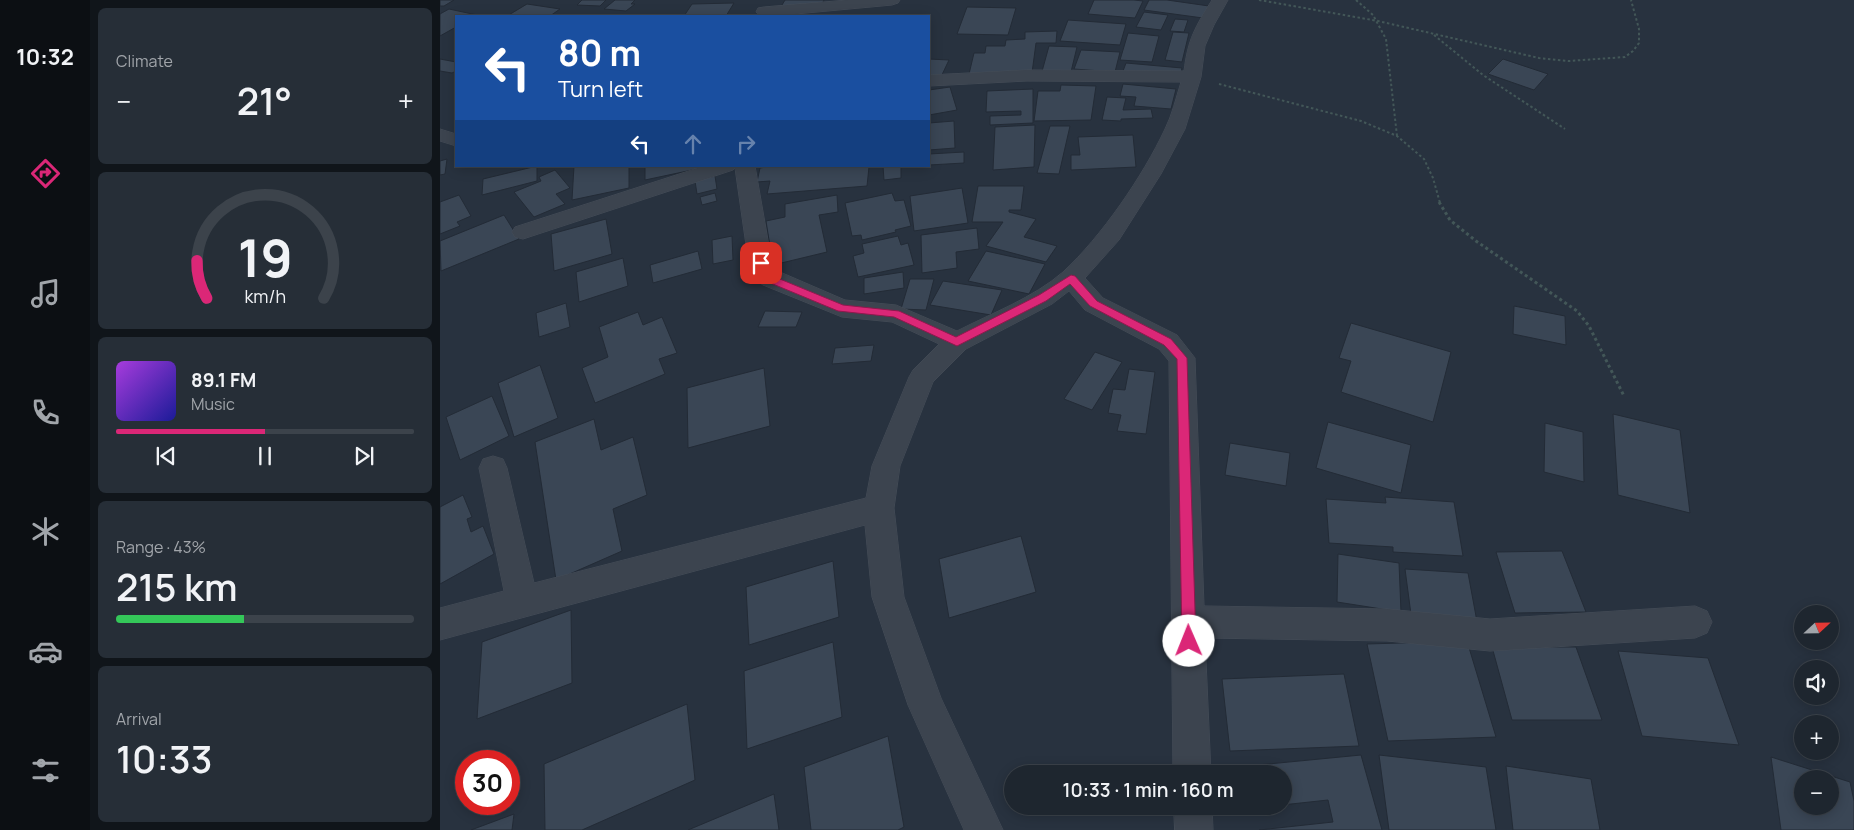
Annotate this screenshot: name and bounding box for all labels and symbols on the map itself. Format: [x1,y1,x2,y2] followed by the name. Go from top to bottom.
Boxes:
[740,242,782,284] pin
[1794,605,1839,650] north arrow
[1162,614,1214,666] position arrow
[455,750,520,815] speed limit sign: 30

